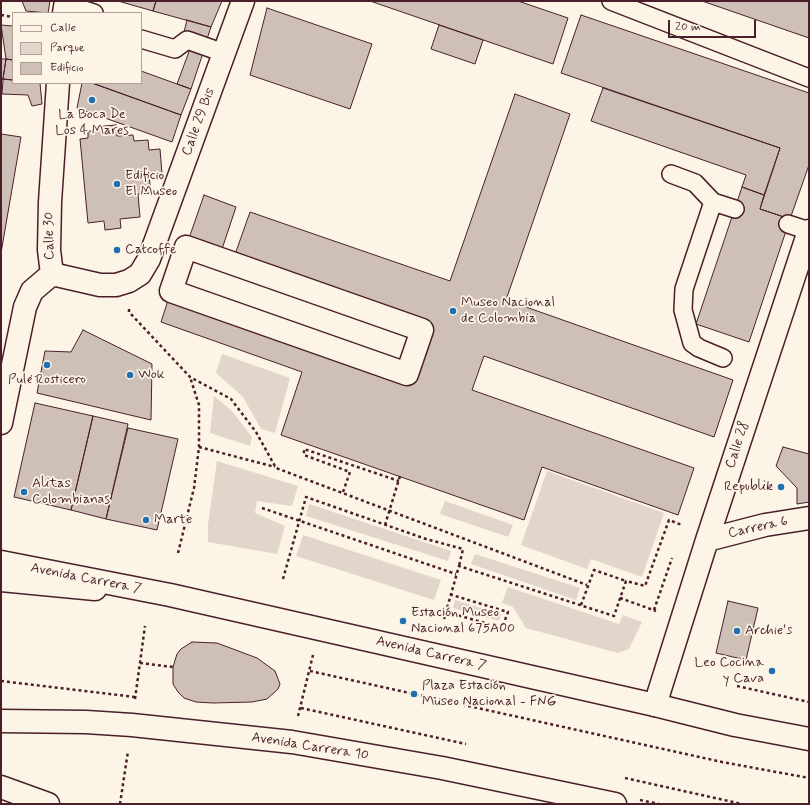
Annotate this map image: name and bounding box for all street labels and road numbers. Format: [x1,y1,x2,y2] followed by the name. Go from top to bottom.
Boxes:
[179,86,219,158] street label: Calle 29 Bis
[41,212,59,260] street label: Calle 30
[723,419,753,471] street label: Calle 28
[727,513,789,543] street label: Carrera 6
[29,560,143,598] street label: Avenida Carrera 7
[374,633,488,675] street label: Avenida Carrera 7
[250,729,370,765] street label: Avenida Carrera 10

